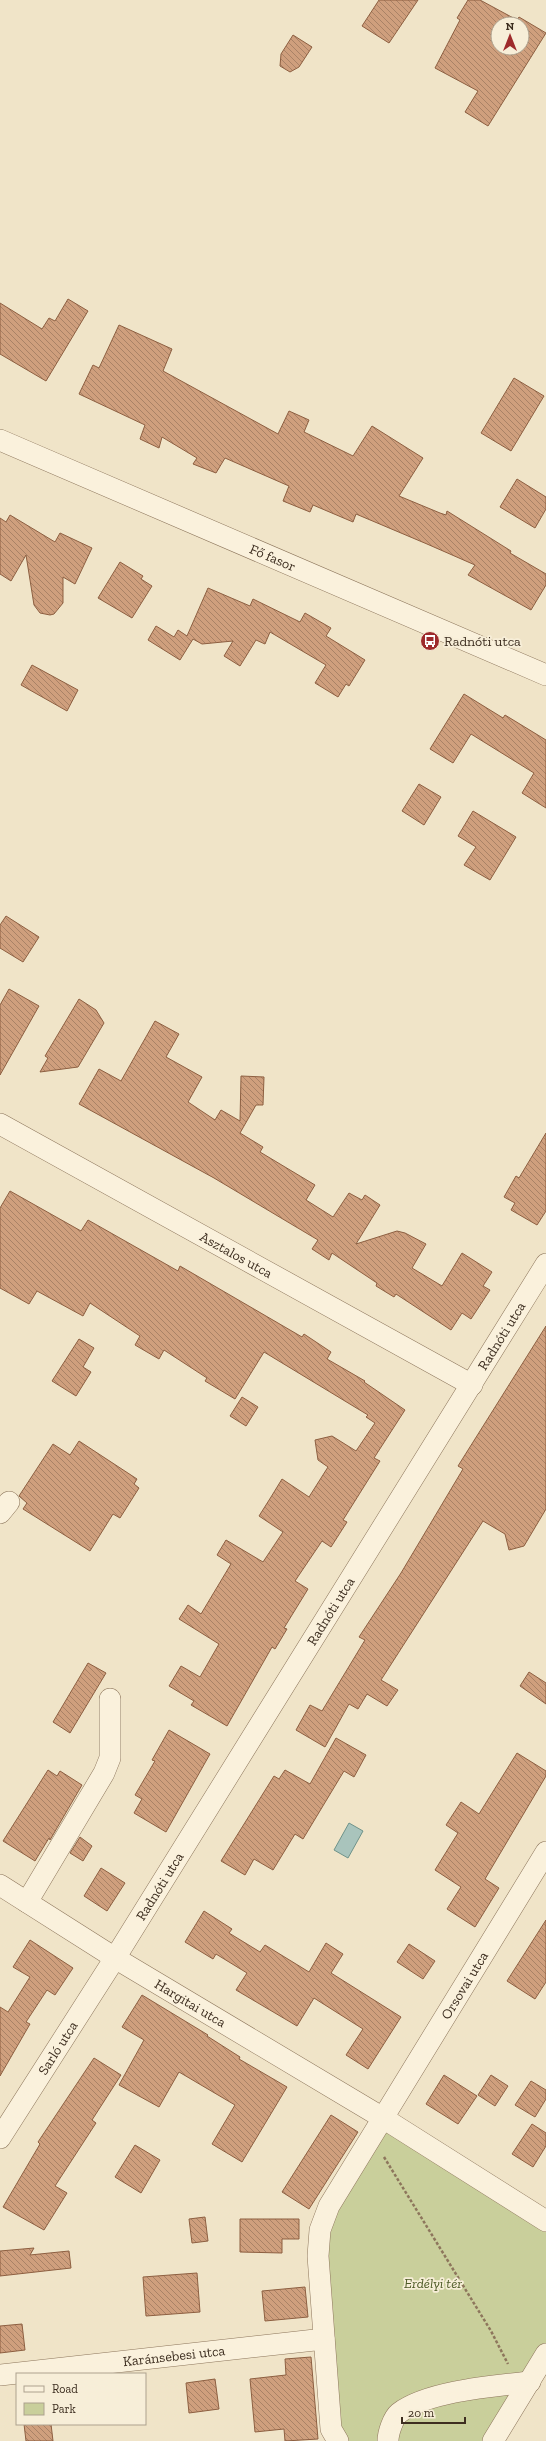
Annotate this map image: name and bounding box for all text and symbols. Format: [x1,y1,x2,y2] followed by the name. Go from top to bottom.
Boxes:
[490,16,530,56] north arrow
[506,20,515,33] text: N
[247,541,298,575] street label: Fő fasor
[419,630,441,652] bus stop icon: Radnóti utca
[444,633,521,650] place label: Radnóti utca
[197,1228,275,1282] street label: Asztalos utca
[474,1299,529,1373] street label: Radnóti utca
[303,1574,359,1648] street label: Radnóti utca
[132,1849,188,1924] street label: Radnóti utca
[437,1948,492,2023] street label: Orsovai utca
[151,1976,229,2031] street label: Hargitai utca
[35,2018,82,2078] street label: Sarló utca
[404,2275,462,2292] park label: Erdélyi tér
[122,2342,226,2370] street label: Karánsebesi utca
[16,2373,146,2425] legend
[52,2382,78,2396] text: Road
[402,2399,465,2425] scale bar
[52,2402,77,2416] text: Park
[408,2406,435,2420] text: 20 m

